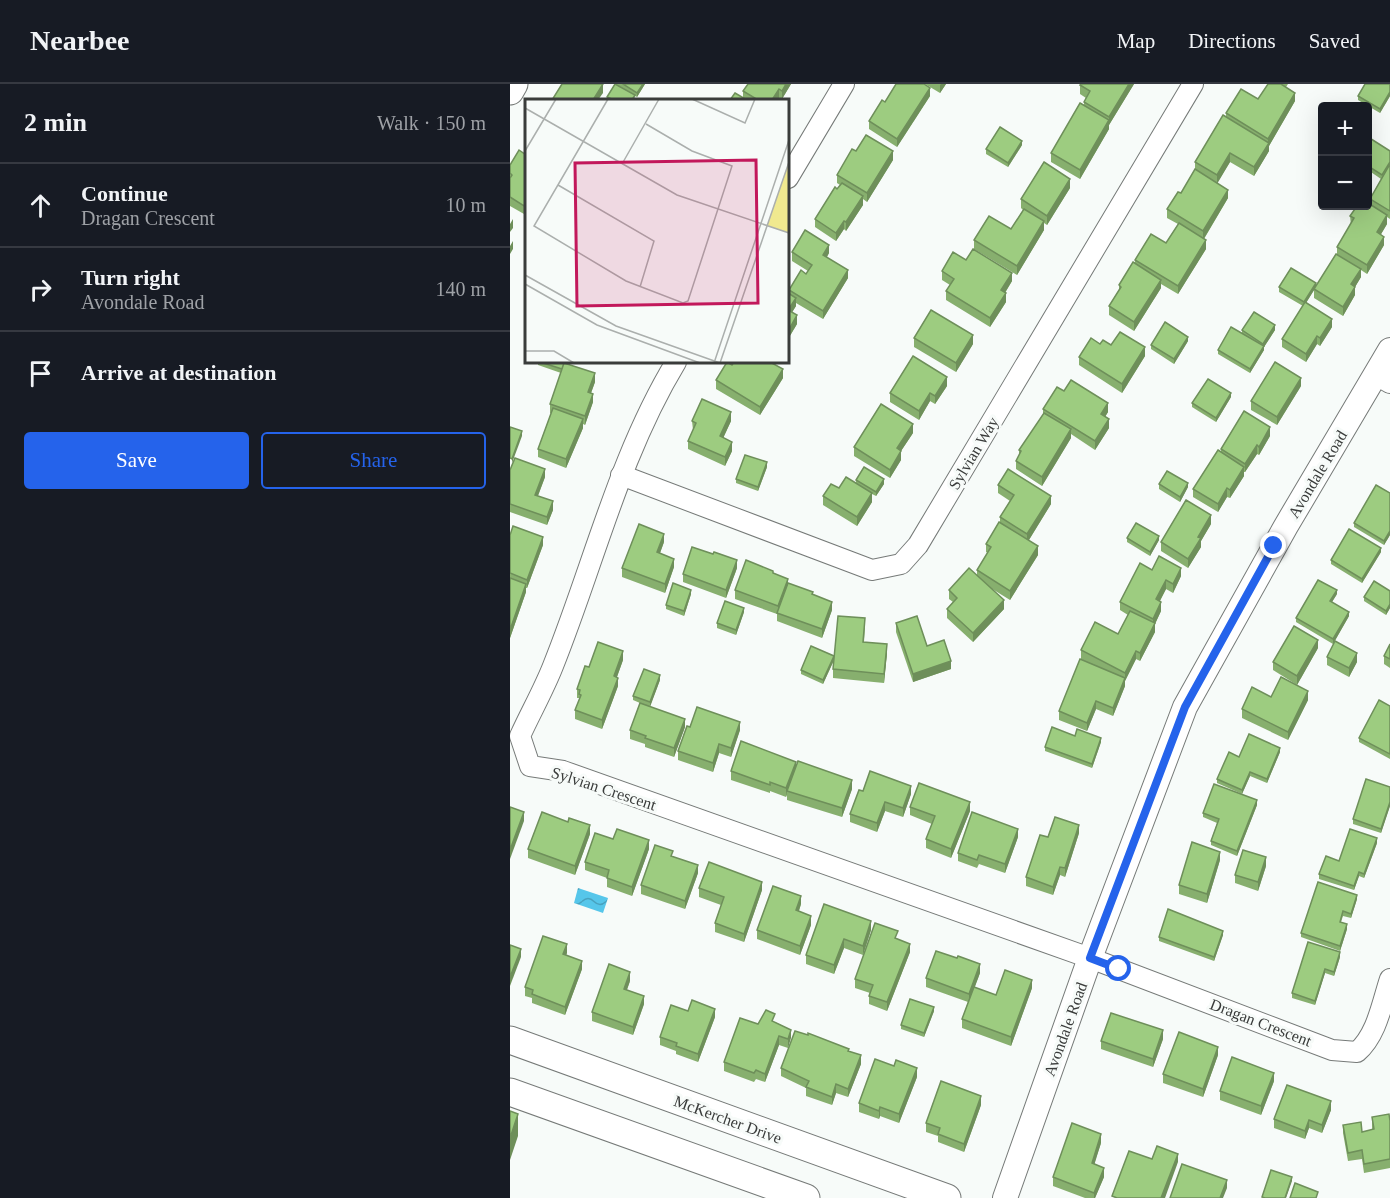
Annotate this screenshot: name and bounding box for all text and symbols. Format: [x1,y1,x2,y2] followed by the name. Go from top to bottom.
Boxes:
[30,25,130,56] text: Nearbee
[1117,29,1155,53] text: Map
[1188,29,1276,53] text: Directions
[1309,29,1360,53] text: Saved
[525,99,789,363] inset map
[1318,102,1372,210] map controls
[1318,102,1372,156] button: +
[24,108,87,137] text: 2 min
[377,112,486,134] text: Walk · 150 m
[1318,156,1372,210] button: −
[81,181,168,206] text: Continue
[24,189,57,222] icon: ahead
[445,194,486,216] text: 10 m
[81,207,215,229] text: Dragan Crescent
[81,265,180,290] text: Turn right
[24,273,57,306] icon: right
[435,278,486,300] text: 140 m
[81,291,205,313] text: Avondale Road
[24,357,57,390] icon: arrive
[81,360,277,385] text: Arrive at destination
[945,414,1003,493] street label: Sylvian Way
[1285,428,1350,521] street label: Avondale Road
[24,432,249,489] button: Save
[261,432,486,489] button: Share
[1260,532,1286,558] route end
[549,764,659,815] street label: Sylvian Crescent
[1105,955,1131,981] route start
[1041,980,1090,1078] street label: Avondale Road
[1207,995,1314,1051] street label: Dragan Crescent
[672,1092,784,1147] street label: McKercher Drive

